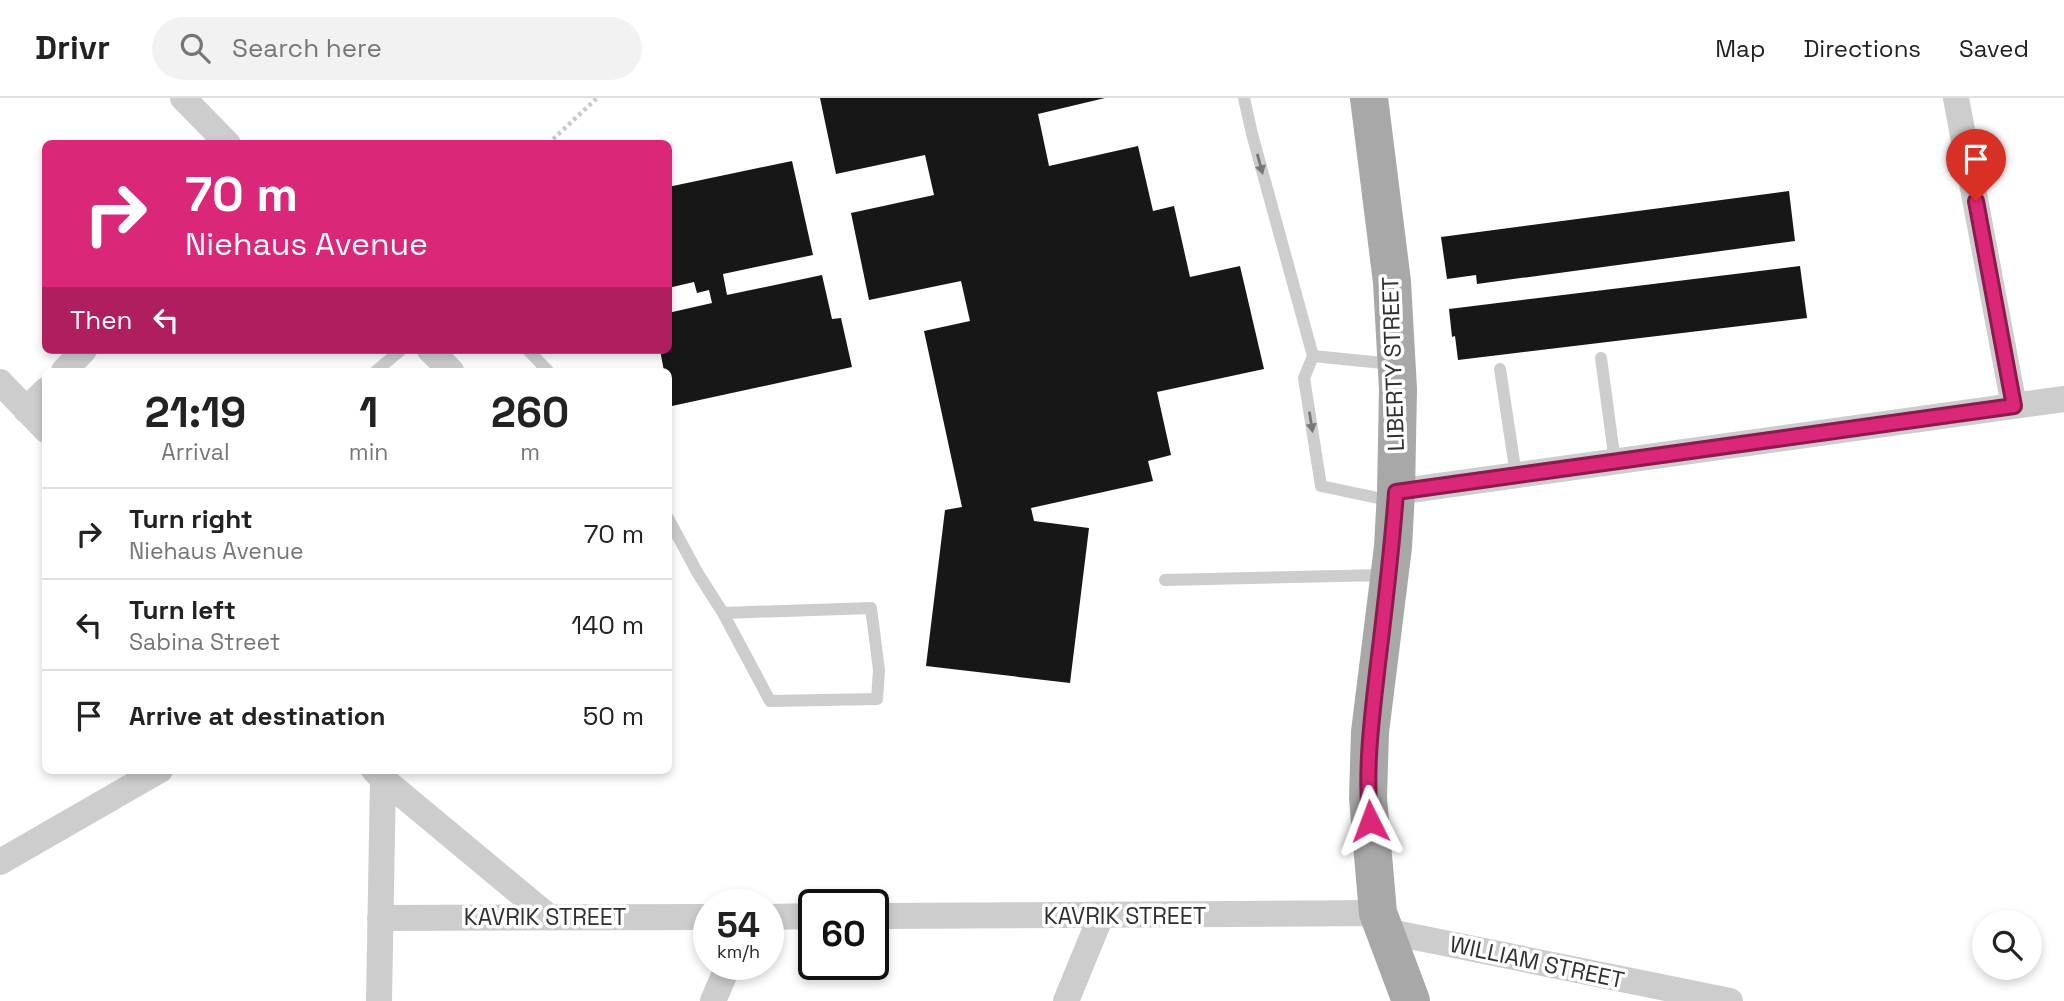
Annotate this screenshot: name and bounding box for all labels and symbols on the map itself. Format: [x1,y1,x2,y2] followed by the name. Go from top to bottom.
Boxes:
[1946,129,2006,201] pin
[1256,154,1266,175] one-way arrow
[1375,276,1411,452] street label: LIBERTY STREET
[1306,412,1317,434] one-way arrow
[1333,784,1407,858] position arrow
[798,889,889,980] speed limit sign: 60
[1044,901,1206,931] street label: KAVRIK STREET
[464,902,626,932] street label: KAVRIK STREET
[1447,929,1627,995] street label: WILLIAM STREET

